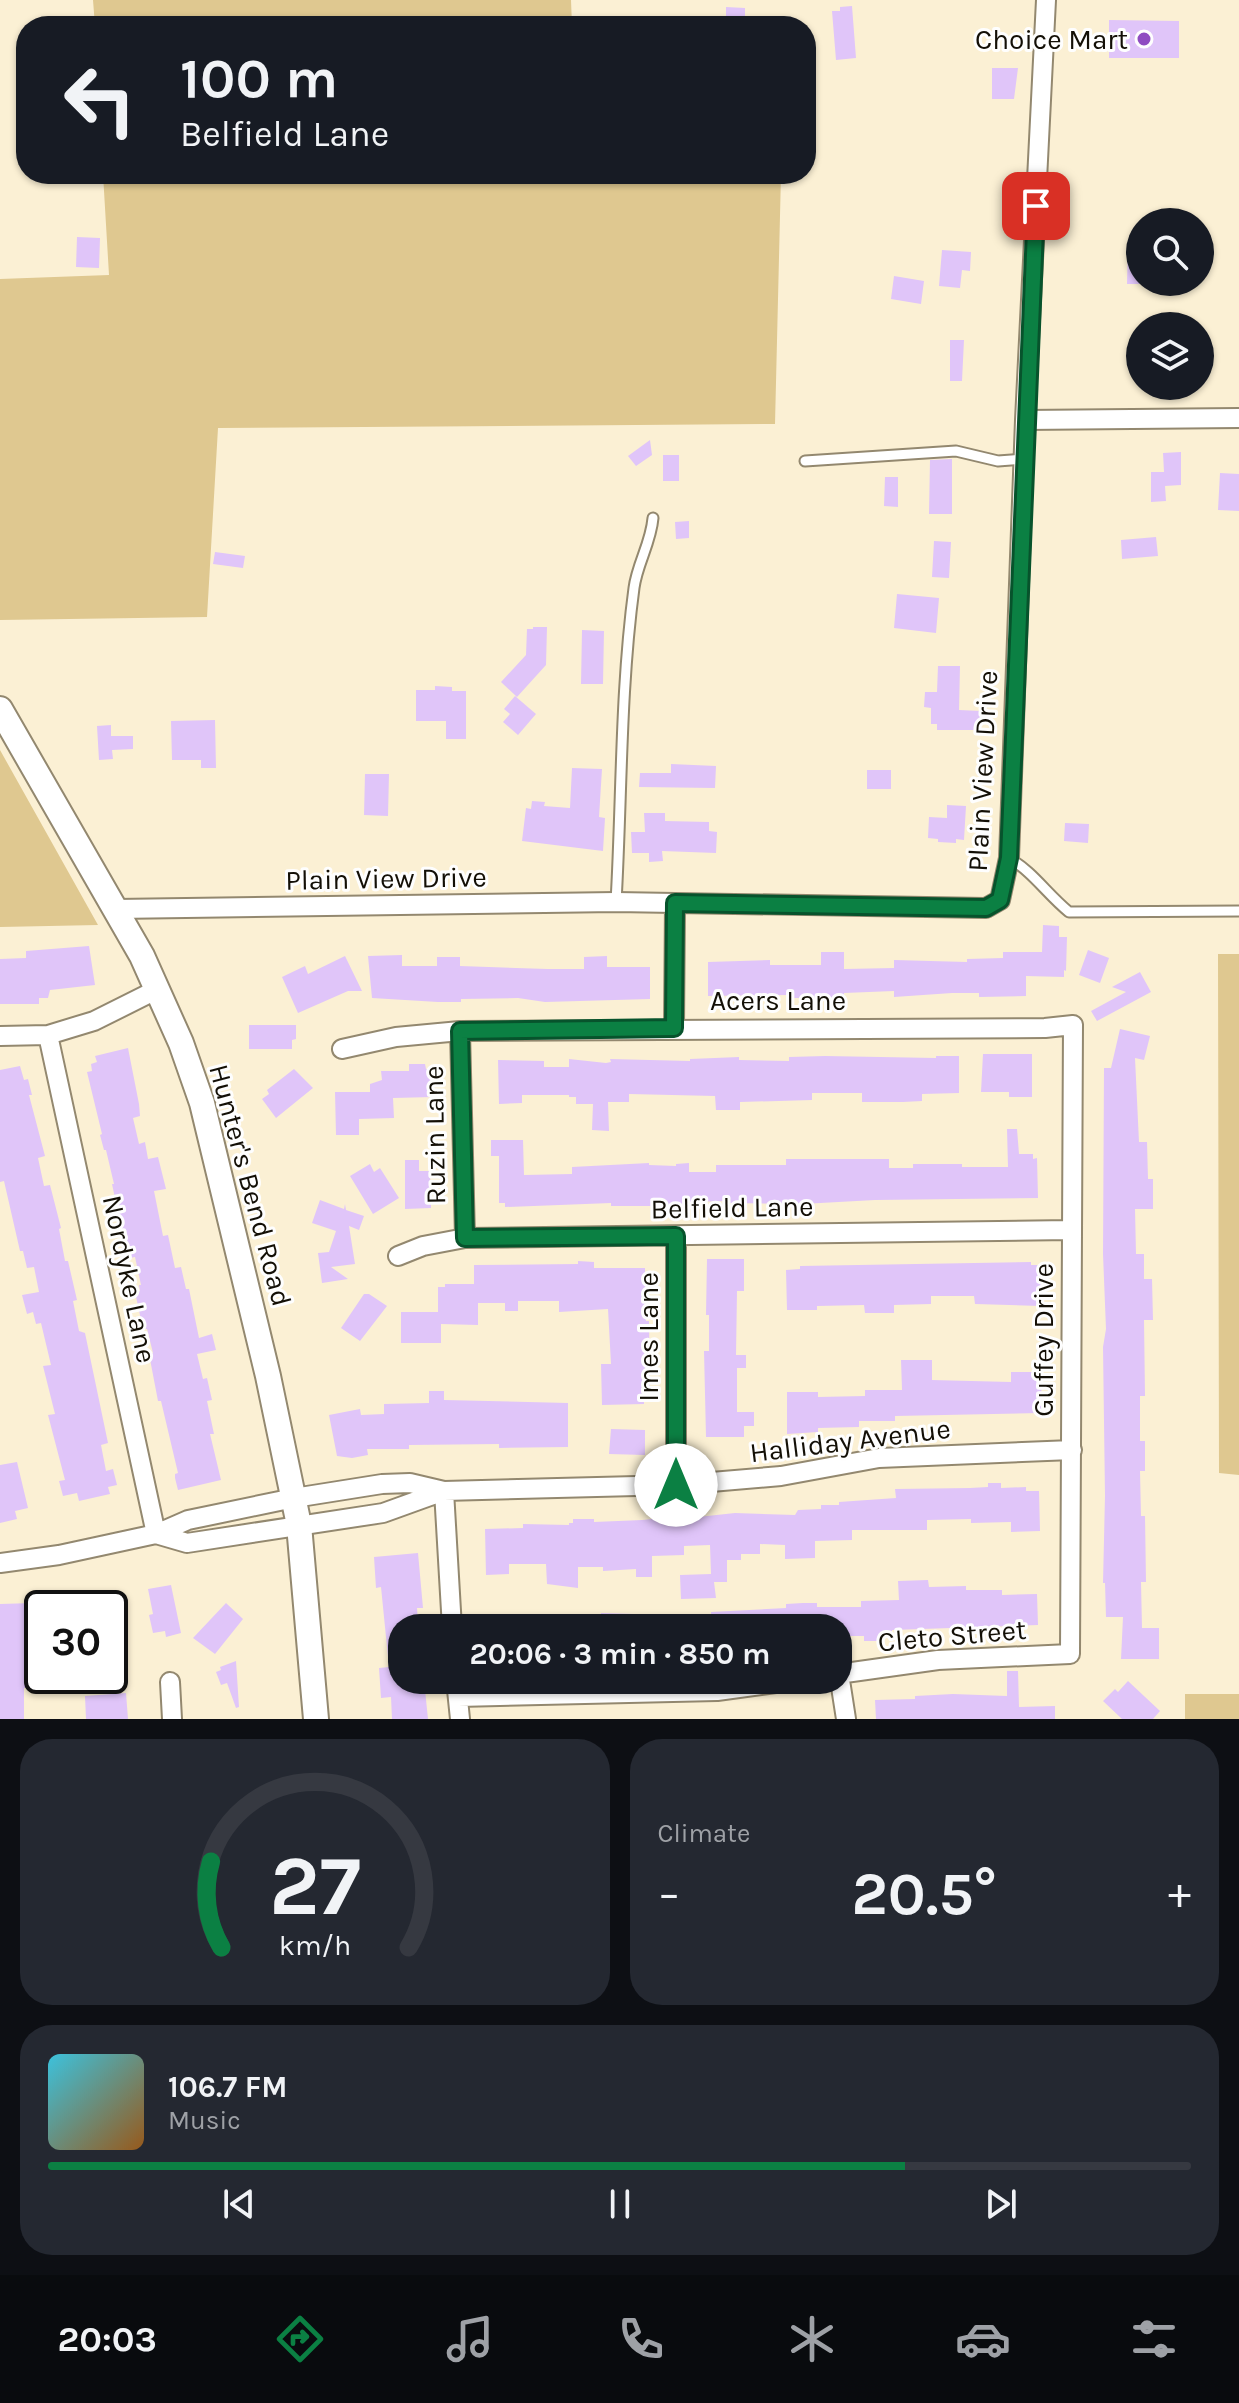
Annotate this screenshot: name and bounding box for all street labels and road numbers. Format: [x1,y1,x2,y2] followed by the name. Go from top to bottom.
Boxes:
[961,670,1004,872] street label: Plain View Drive
[285,860,487,897] street label: Plain View Drive
[710,984,846,1017] street label: Acers Lane
[202,1061,299,1310] street label: Hunter's Bend Road
[417,1065,452,1205] street label: Ruzin Lane
[650,1190,814,1225] street label: Belfield Lane
[96,1192,163,1366] street label: Nordyke Lane
[1027,1263,1060,1417] street label: Guffey Drive
[632,1272,665,1402] street label: Imes Lane
[748,1412,952,1469] street label: Halliday Avenue
[877,1613,1028,1658] street label: Cleto Street

